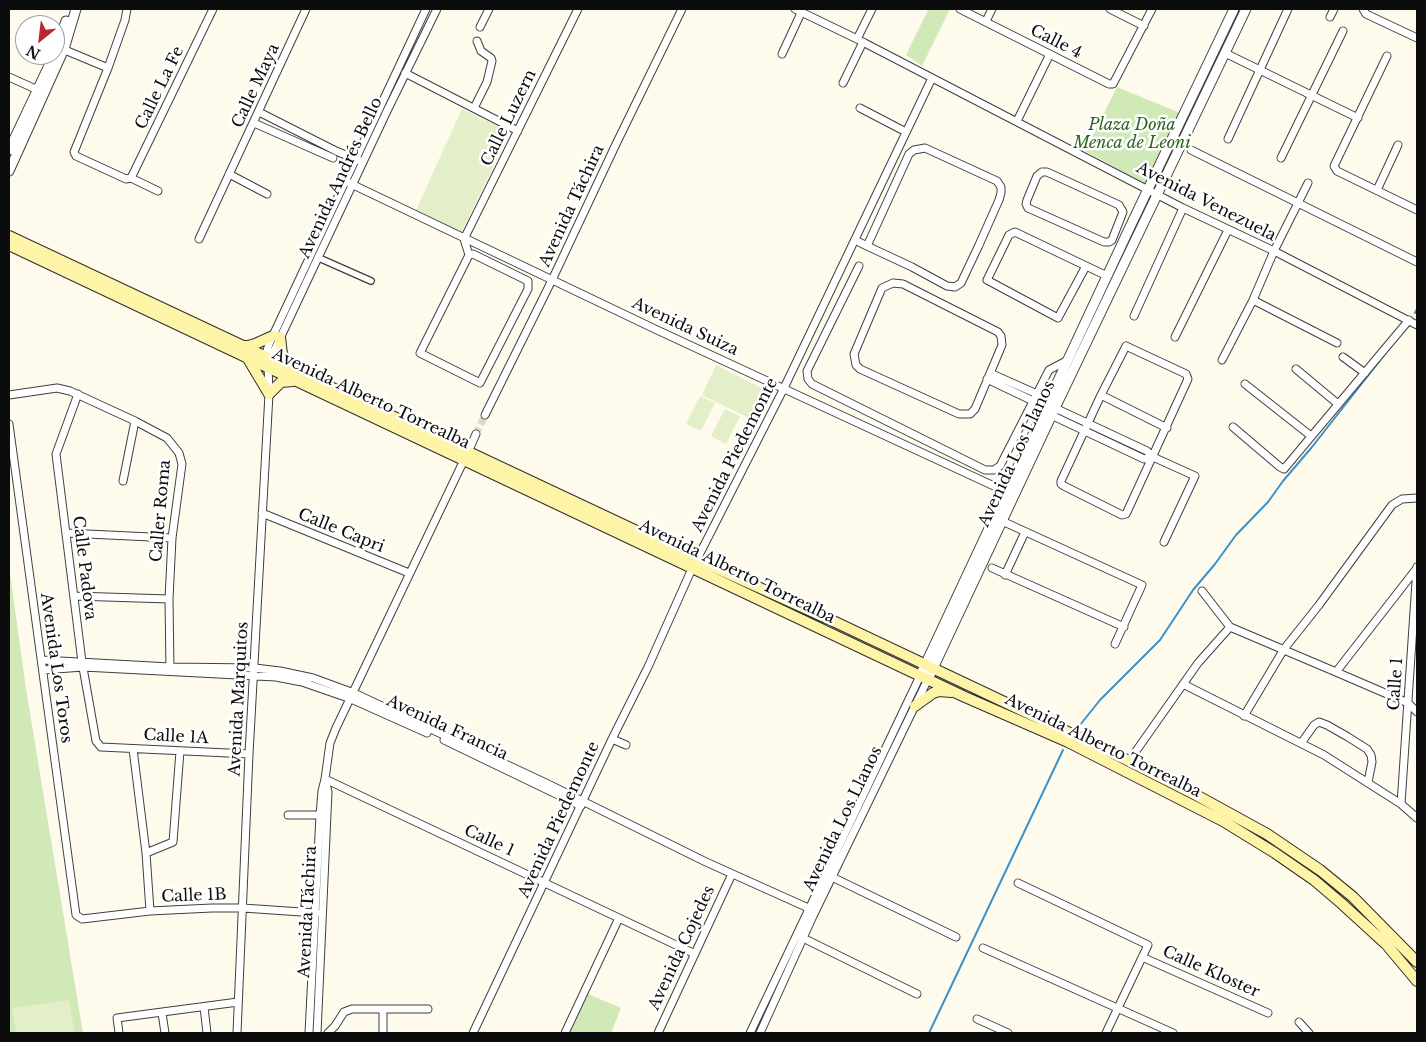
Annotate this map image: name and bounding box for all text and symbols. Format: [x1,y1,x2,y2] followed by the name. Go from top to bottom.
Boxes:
[15,15,65,65] north arrow
[1027,21,1085,63] street label: Calle 4
[23,41,43,63] text: N
[228,41,284,131] street label: Calle Maya
[132,43,188,133] street label: Calle La Fe
[477,67,541,169] street label: Calle Luzern
[295,94,387,262] street label: Avenida Andrés Bello
[1073,115,1191,153] park label: Plaza Doña Menca de Leoni
[535,142,609,270] street label: Avenida Táchira
[1133,158,1279,246] street label: Avenida Venezuela
[629,294,741,360] street label: Avenida Suiza
[269,345,473,453] street label: Avenida Alberto Torrealba
[688,375,782,535] street label: Avenida Piedemonte
[975,378,1059,530] street label: Avenida Los Llanos
[147,459,175,563] street label: Caller Roma
[295,505,387,557] street label: Calle Capri
[68,515,100,621] street label: Calle Padova
[636,516,838,628] street label: Avenida Alberto Torrealba
[36,592,76,744] street label: Avenida Los Toros
[225,621,253,777] street label: Avenida Marquitos
[1385,657,1407,711] street label: Calle 1
[1002,690,1204,802] street label: Avenida Alberto Torrealba
[383,691,511,765] street label: Avenida Francia
[143,726,209,748] street label: Calle 1A
[514,739,604,901] street label: Avenida Piedemonte
[799,743,887,895] street label: Avenida Los Llanos
[461,821,517,861] street label: Calle 1
[295,845,321,979] street label: Avenida Táchira
[645,883,719,1013] street label: Avenida Cojedes
[161,885,227,907] street label: Calle 1B
[1160,942,1262,1002] street label: Calle Kloster

